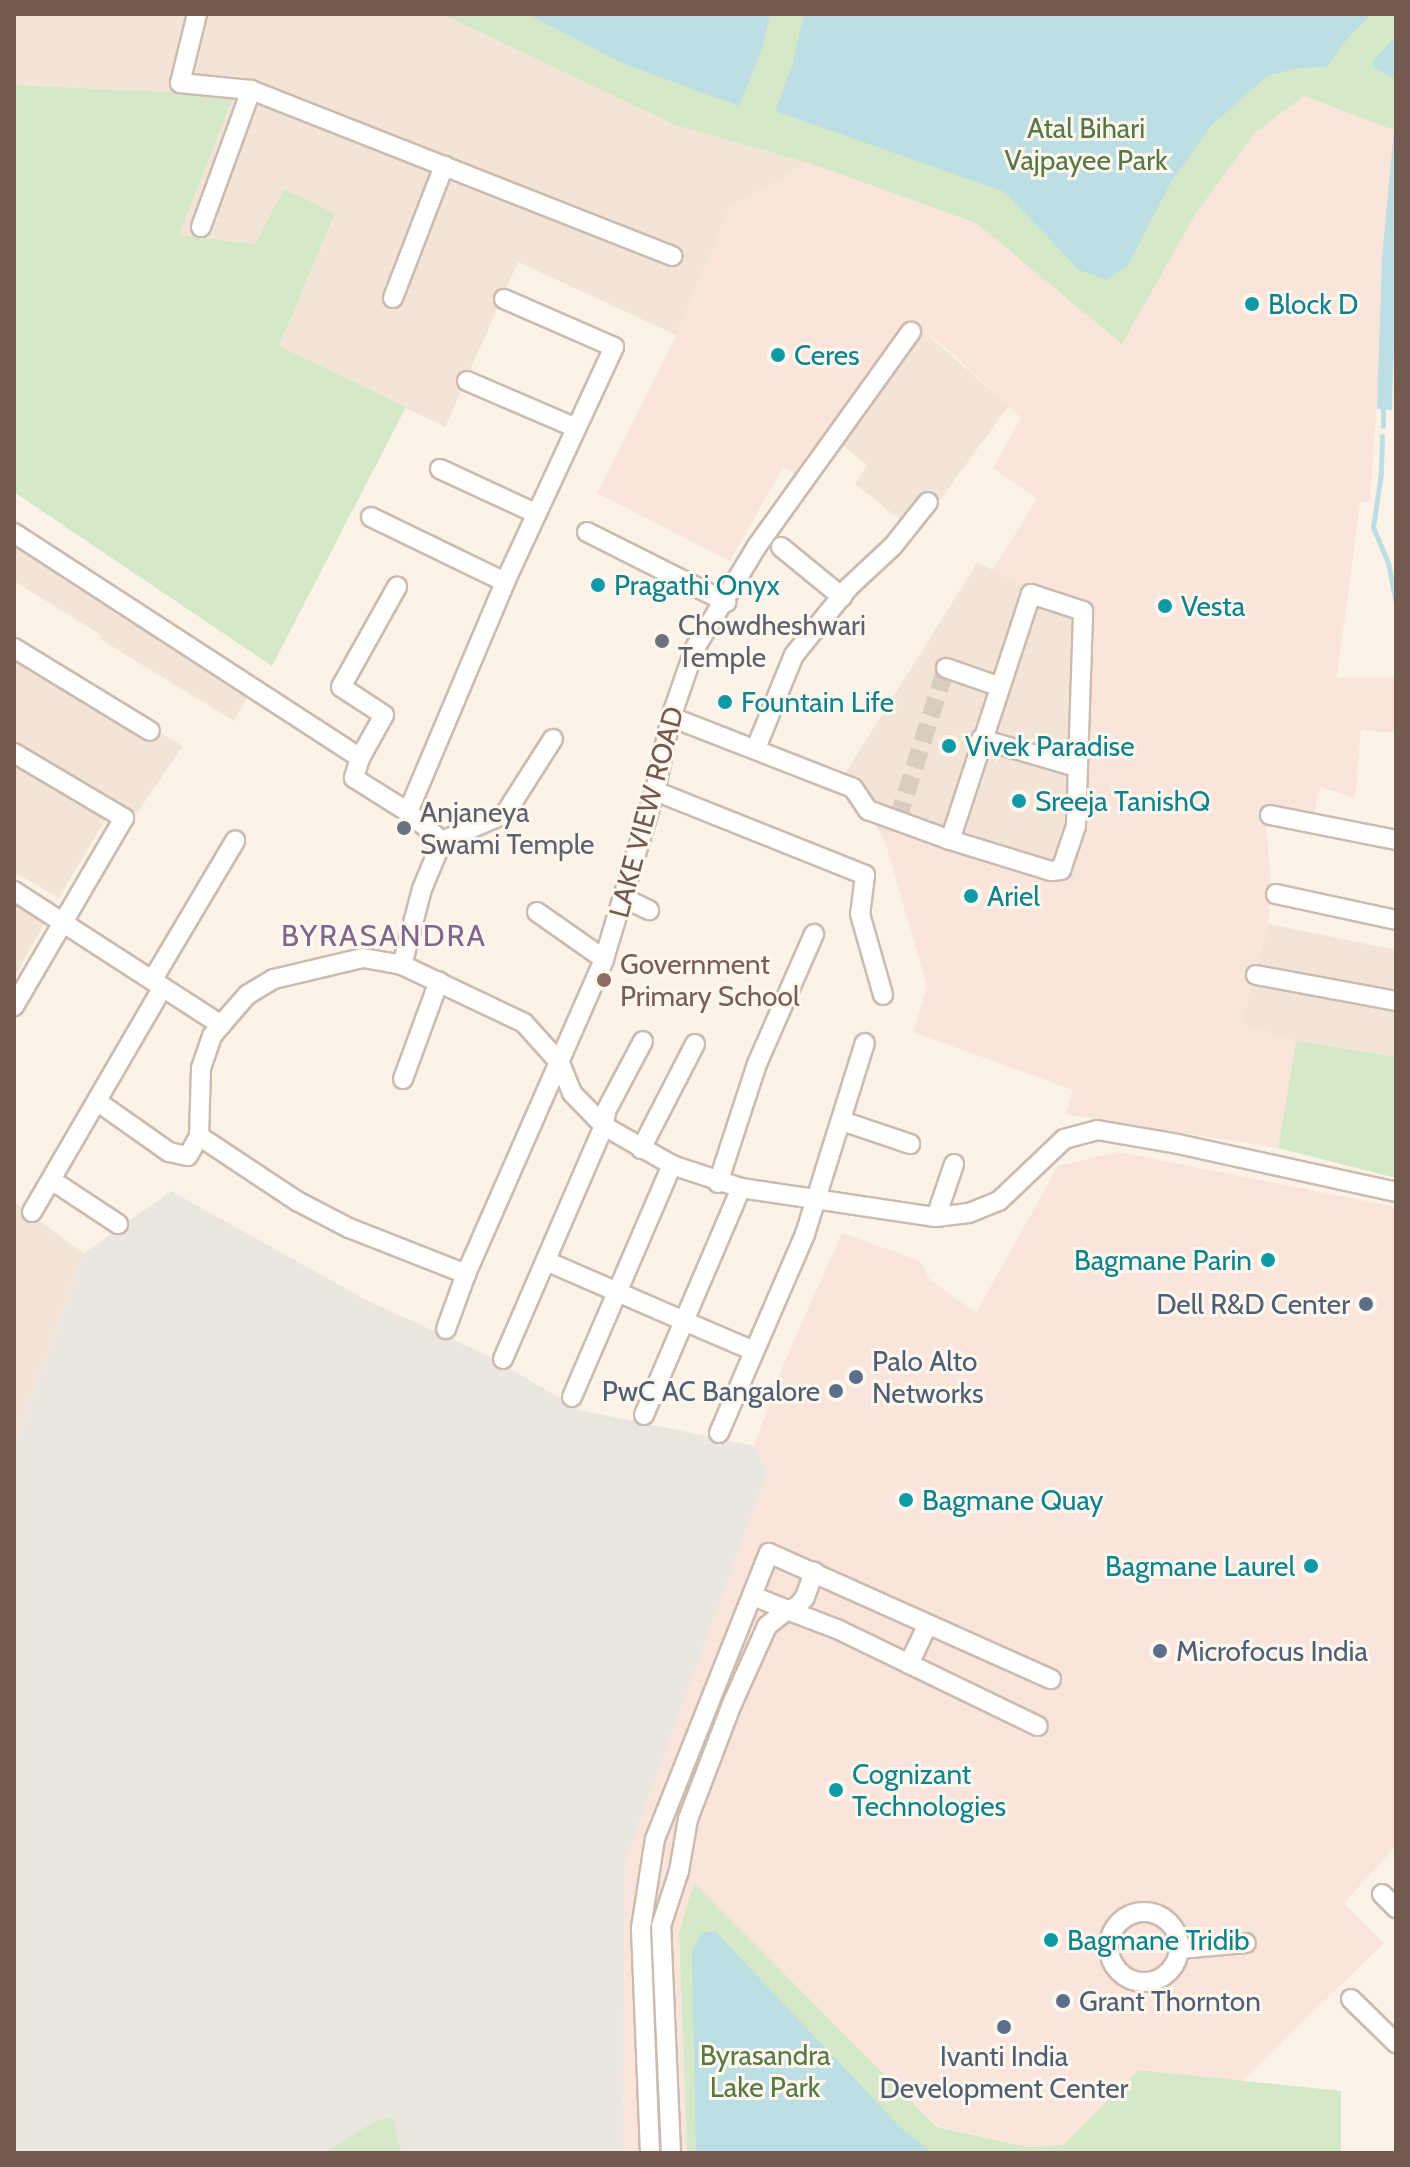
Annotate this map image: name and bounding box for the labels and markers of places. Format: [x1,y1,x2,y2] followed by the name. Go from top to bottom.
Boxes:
[1268,287,1358,321] place label: Block D
[1243,295,1261,313] marker: Block D
[794,338,860,372] place label: Ceres
[769,346,787,364] marker: Ceres
[614,568,780,602] place label: Pragathi Onyx
[589,576,607,594] marker: Pragathi Onyx
[1181,589,1245,623] place label: Vesta
[1156,597,1174,615] marker: Vesta
[678,608,866,674] place label: Chowdheshwari Temple
[653,632,671,650] marker: Chowdheshwari Temple
[741,685,894,719] place label: Fountain Life
[716,693,734,711] marker: Fountain Life
[965,729,1135,763] place label: Vivek Paradise
[940,737,958,755] marker: Vivek Paradise
[1035,784,1210,818] place label: Sreeja TanishQ
[1010,792,1028,810] marker: Sreeja TanishQ
[420,795,594,861] place label: Anjaneya Swami Temple
[395,819,413,837] marker: Anjaneya Swami Temple
[987,879,1040,913] place label: Ariel
[962,887,980,905] marker: Ariel
[620,947,800,1013] place label: Government Primary School
[595,971,613,989] marker: Government Primary School
[1074,1243,1252,1277] place label: Bagmane Parin
[1259,1251,1277,1269] marker: Bagmane Parin
[1156,1287,1350,1321] place label: Dell R&D Center
[1357,1295,1375,1313] marker: Dell R&D Center
[872,1344,984,1410] place label: Palo Alto Networks
[847,1368,865,1386] marker: Palo Alto Networks
[602,1374,820,1408] place label: PwC AC Bangalore
[827,1382,845,1400] marker: PwC AC Bangalore
[922,1483,1103,1517] place label: Bagmane Quay
[897,1491,915,1509] marker: Bagmane Quay
[1105,1549,1295,1583] place label: Bagmane Laurel
[1302,1557,1320,1575] marker: Bagmane Laurel
[1176,1634,1368,1668] place label: Microfocus India
[1151,1642,1169,1660] marker: Microfocus India
[852,1757,1006,1823] place label: Cognizant Technologies
[827,1781,845,1799] marker: Cognizant Technologies
[1067,1923,1250,1957] place label: Bagmane Tridib
[1042,1931,1060,1949] marker: Bagmane Tridib
[1079,1984,1261,2018] place label: Grant Thornton
[1054,1992,1072,2010] marker: Grant Thornton
[995,2018,1013,2036] marker: Ivanti India Development Center
[880,2039,1128,2105] place label: Ivanti India Development Center

